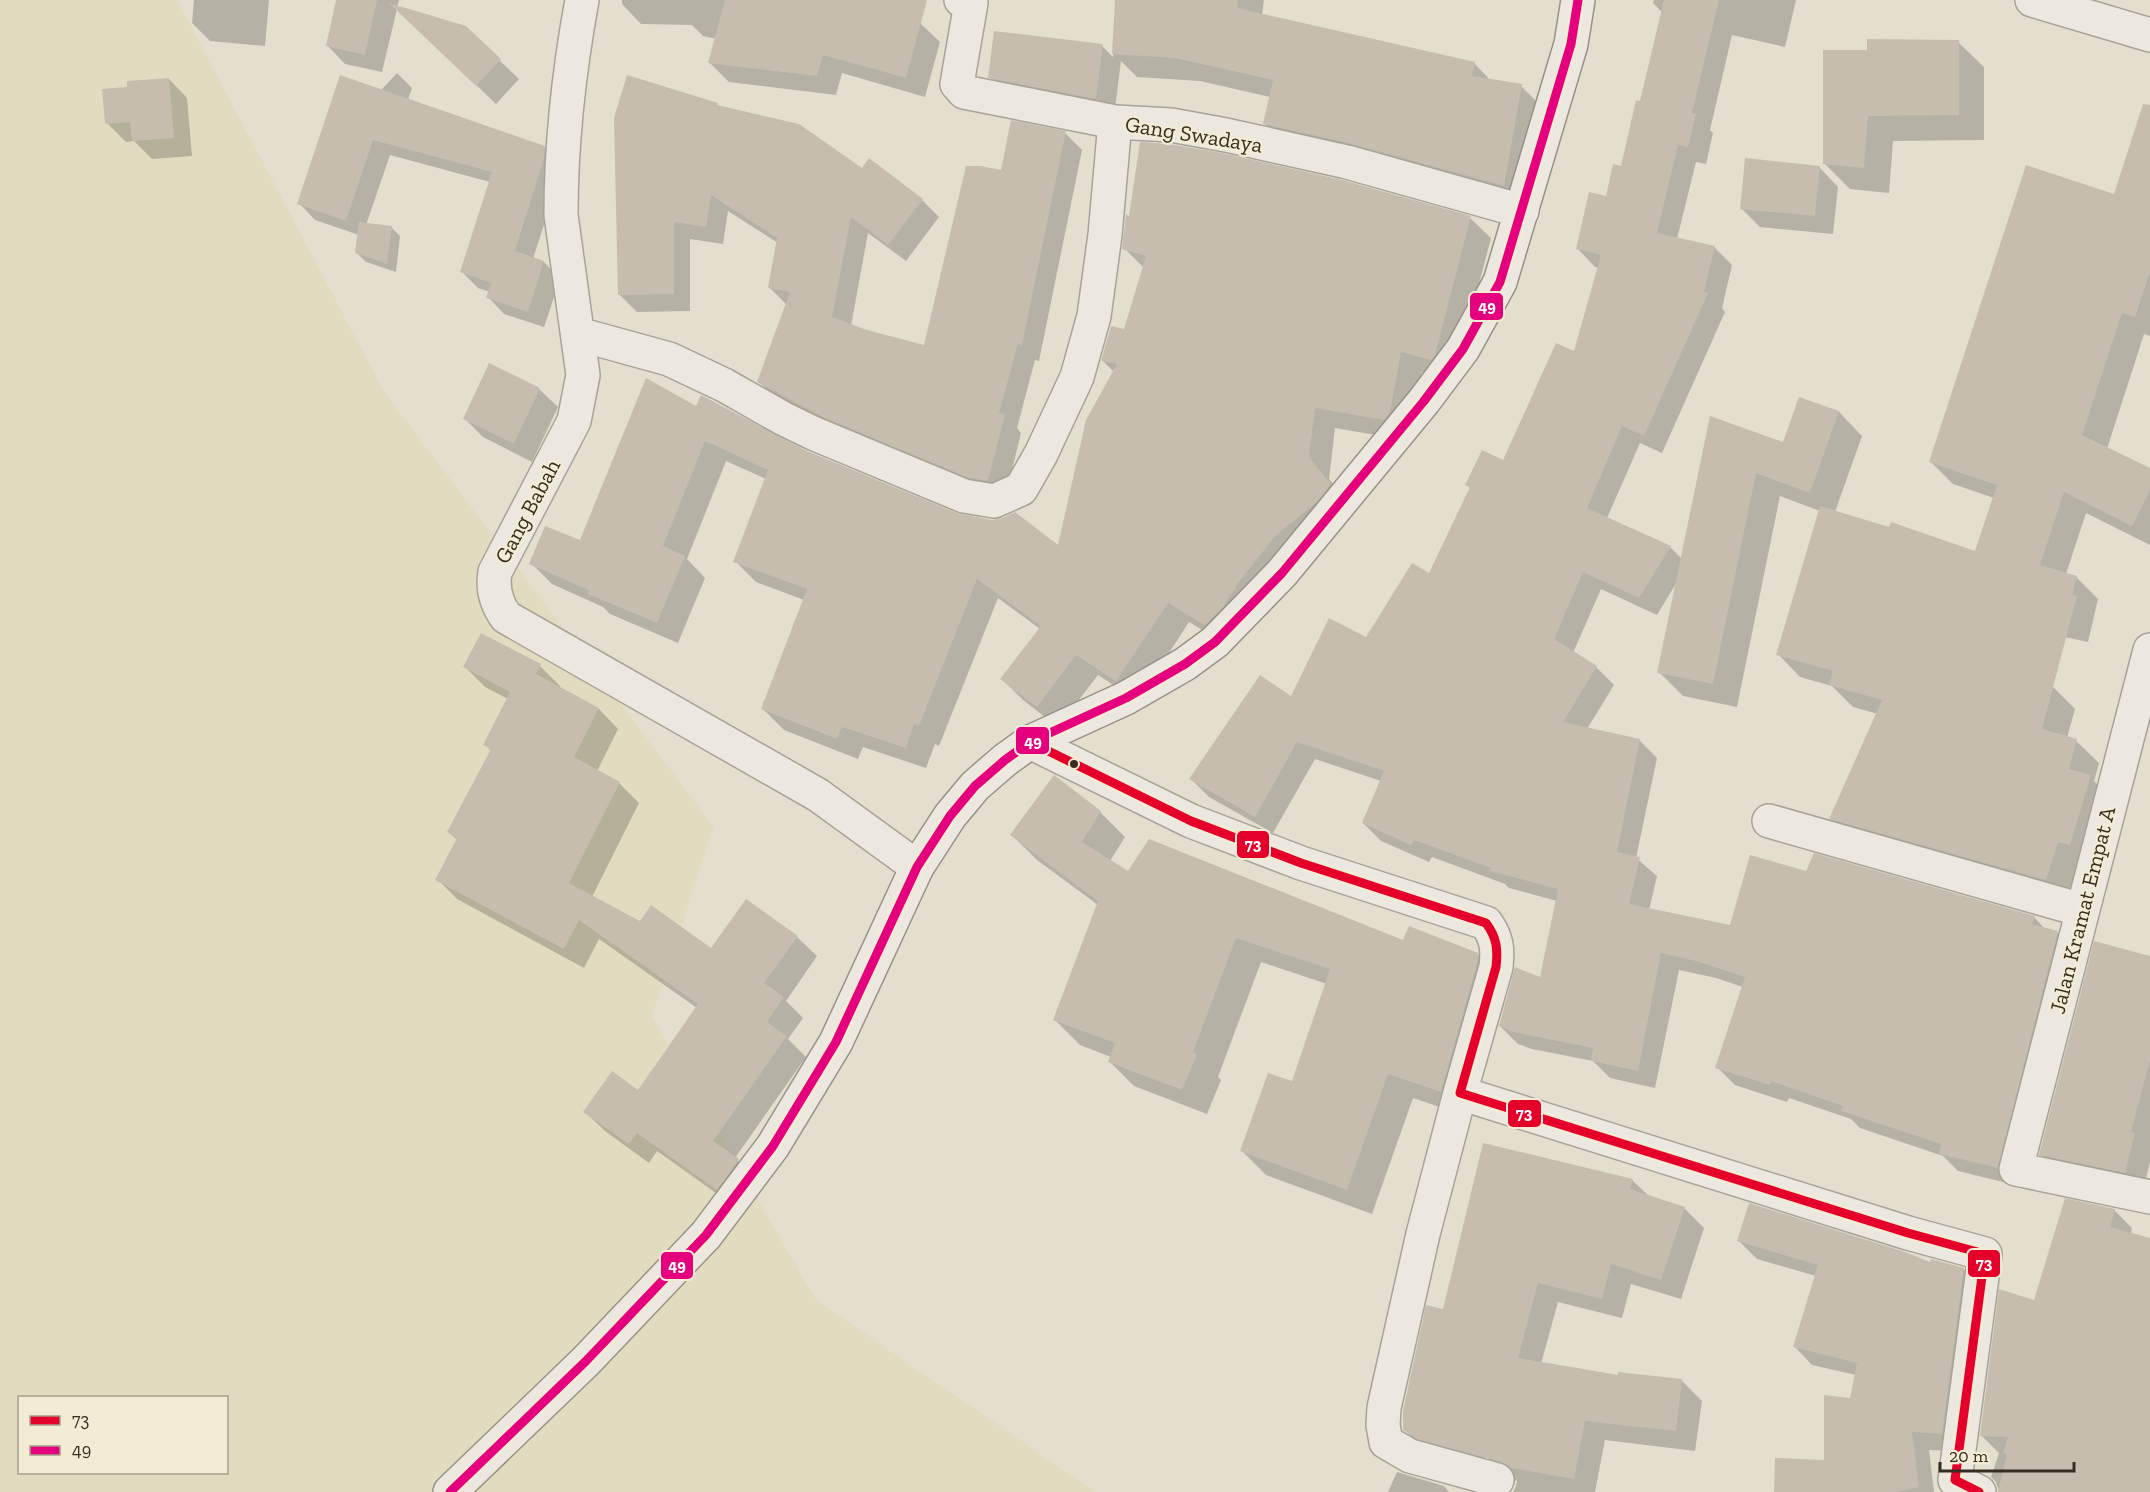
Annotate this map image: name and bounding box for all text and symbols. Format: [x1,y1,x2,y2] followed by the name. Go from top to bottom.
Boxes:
[1123,110,1265,159] street label: Gang Swadaya
[1469,292,1504,321] line badge: 49
[1478,297,1496,316] text: 49
[489,454,566,568] street label: Gang Babah
[1015,726,1050,755] line badge: 49
[1024,732,1042,751] text: 49
[1068,758,1080,770] unlabelled marker
[2044,803,2121,1016] street label: Jalan Kramat Empat A
[1236,830,1270,859] line badge: 73
[1245,835,1262,854] text: 73
[1507,1099,1542,1128] line badge: 73
[1516,1104,1533,1123] text: 73
[1967,1249,2001,1278] line badge: 73
[660,1251,694,1280] line badge: 49
[1976,1254,1993,1273] text: 73
[668,1256,686,1275] text: 49
[18,1396,228,1474] legend
[72,1409,89,1431] text: 73
[1940,1435,2074,1473] scale bar
[72,1439,91,1461] text: 49
[1949,1445,1989,1467] text: 20 m

